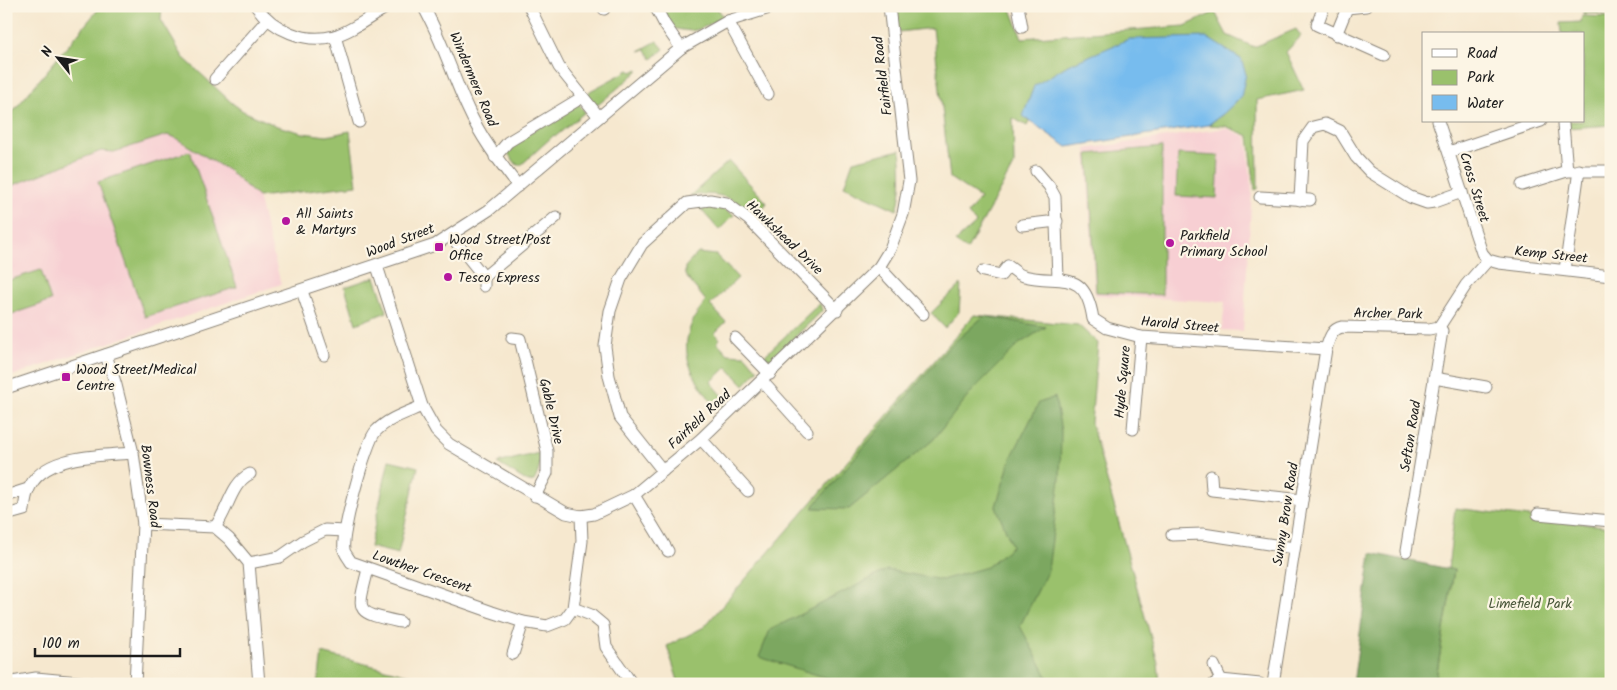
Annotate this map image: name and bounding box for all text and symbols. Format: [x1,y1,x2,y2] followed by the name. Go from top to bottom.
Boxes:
[443,28,503,131] street label: Windermere Road
[32,32,82,82] north arrow
[1422,32,1584,122] legend
[867,34,899,117] street label: Fairfield Road
[1467,42,1498,66] text: Road
[36,43,59,61] text: N
[1467,66,1495,90] text: Park
[1467,92,1504,116] text: Water
[1453,149,1495,226] street label: Cross Street
[741,195,828,281] street label: Hawkshead Drive
[296,203,356,241] place label: All Saints & Martyrs
[280,215,292,227] marker: All Saints & Martyrs
[363,218,438,264] street label: Wood Street
[1180,225,1268,263] place label: Parkfield Primary School
[449,229,552,267] place label: Wood Street/Post Office
[1164,237,1176,249] marker: Parkfield Primary School
[1513,240,1589,270] street label: Kemp Street
[433,241,445,253] marker: Wood Street/Post Office
[458,267,540,289] place label: Tesco Express
[442,271,454,283] marker: Tesco Express
[1353,302,1423,326] street label: Archer Park
[1140,311,1221,339] street label: Harold Street
[1109,344,1137,419] street label: Hyde Square
[76,359,197,397] place label: Wood Street/Medical Centre
[60,371,72,383] marker: Wood Street/Medical Centre
[533,376,569,447] street label: Gable Drive
[663,384,737,455] street label: Fairfield Road
[1394,398,1428,473] street label: Sefton Road
[134,443,166,530] street label: Bowness Road
[1267,460,1305,567] street label: Sunny Brow Road
[369,545,475,599] street label: Lowther Crescent
[1488,593,1572,615] park label: Limefield Park
[35,625,180,657] scale bar
[42,632,80,656] text: 100 m

